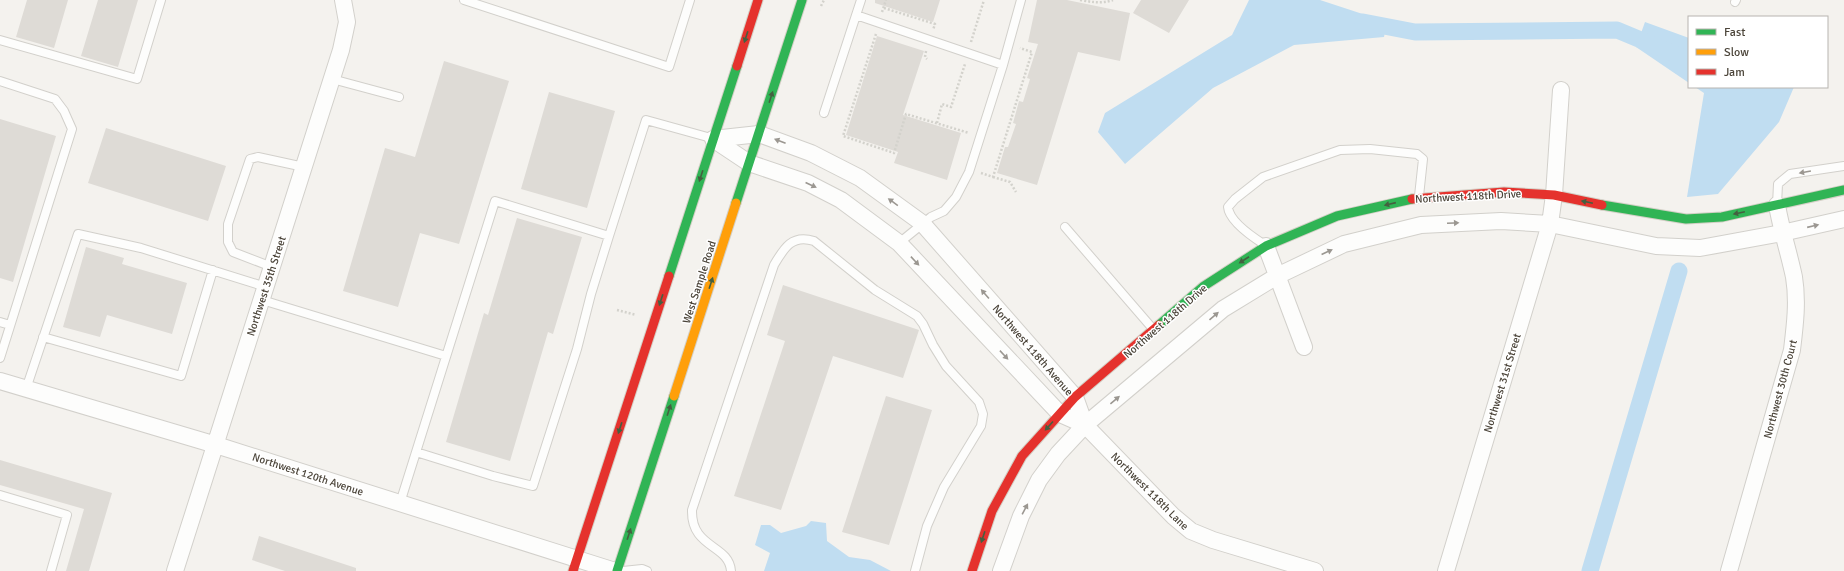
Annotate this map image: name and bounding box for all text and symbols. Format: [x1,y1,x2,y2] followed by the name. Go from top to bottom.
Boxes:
[1688,16,1828,88] legend
[1724,25,1745,40] text: Fast
[743,31,749,43] one-way arrow
[1724,45,1749,60] text: Slow
[1724,65,1745,80] text: Jam
[768,90,774,102] one-way arrow
[773,137,785,143] one-way arrow
[1799,169,1812,175] one-way arrow
[698,170,704,182] one-way arrow
[805,182,816,188] one-way arrow
[1415,187,1521,206] street label: Northwest 118th Drive
[888,198,899,206] one-way arrow
[1581,198,1594,204] one-way arrow
[1384,201,1396,207] one-way arrow
[1732,211,1745,217] one-way arrow
[1447,220,1459,227] one-way arrow
[1807,223,1819,229] one-way arrow
[244,234,289,338] street label: Northwest 35th Street
[680,239,719,325] street label: West Sample Road
[1321,249,1333,255] one-way arrow
[911,255,920,266] one-way arrow
[1238,256,1249,264] one-way arrow
[708,276,714,288] one-way arrow
[1121,282,1210,361] street label: Northwest 118th Drive
[980,289,989,299] one-way arrow
[658,294,664,306] one-way arrow
[990,302,1076,398] street label: Northwest 118th Avenue
[1209,312,1220,321] one-way arrow
[1481,332,1524,434] street label: Northwest 31st Street
[1761,338,1800,440] street label: Northwest 30th Court
[1000,350,1009,360] one-way arrow
[1109,396,1120,405] one-way arrow
[667,404,673,416] one-way arrow
[1044,421,1054,431] one-way arrow
[617,422,623,434] one-way arrow
[251,450,365,499] street label: Northwest 120th Avenue
[1108,450,1191,533] street label: Northwest 118th Lane
[1021,503,1028,514] one-way arrow
[626,528,632,540] one-way arrow
[980,531,986,543] one-way arrow

